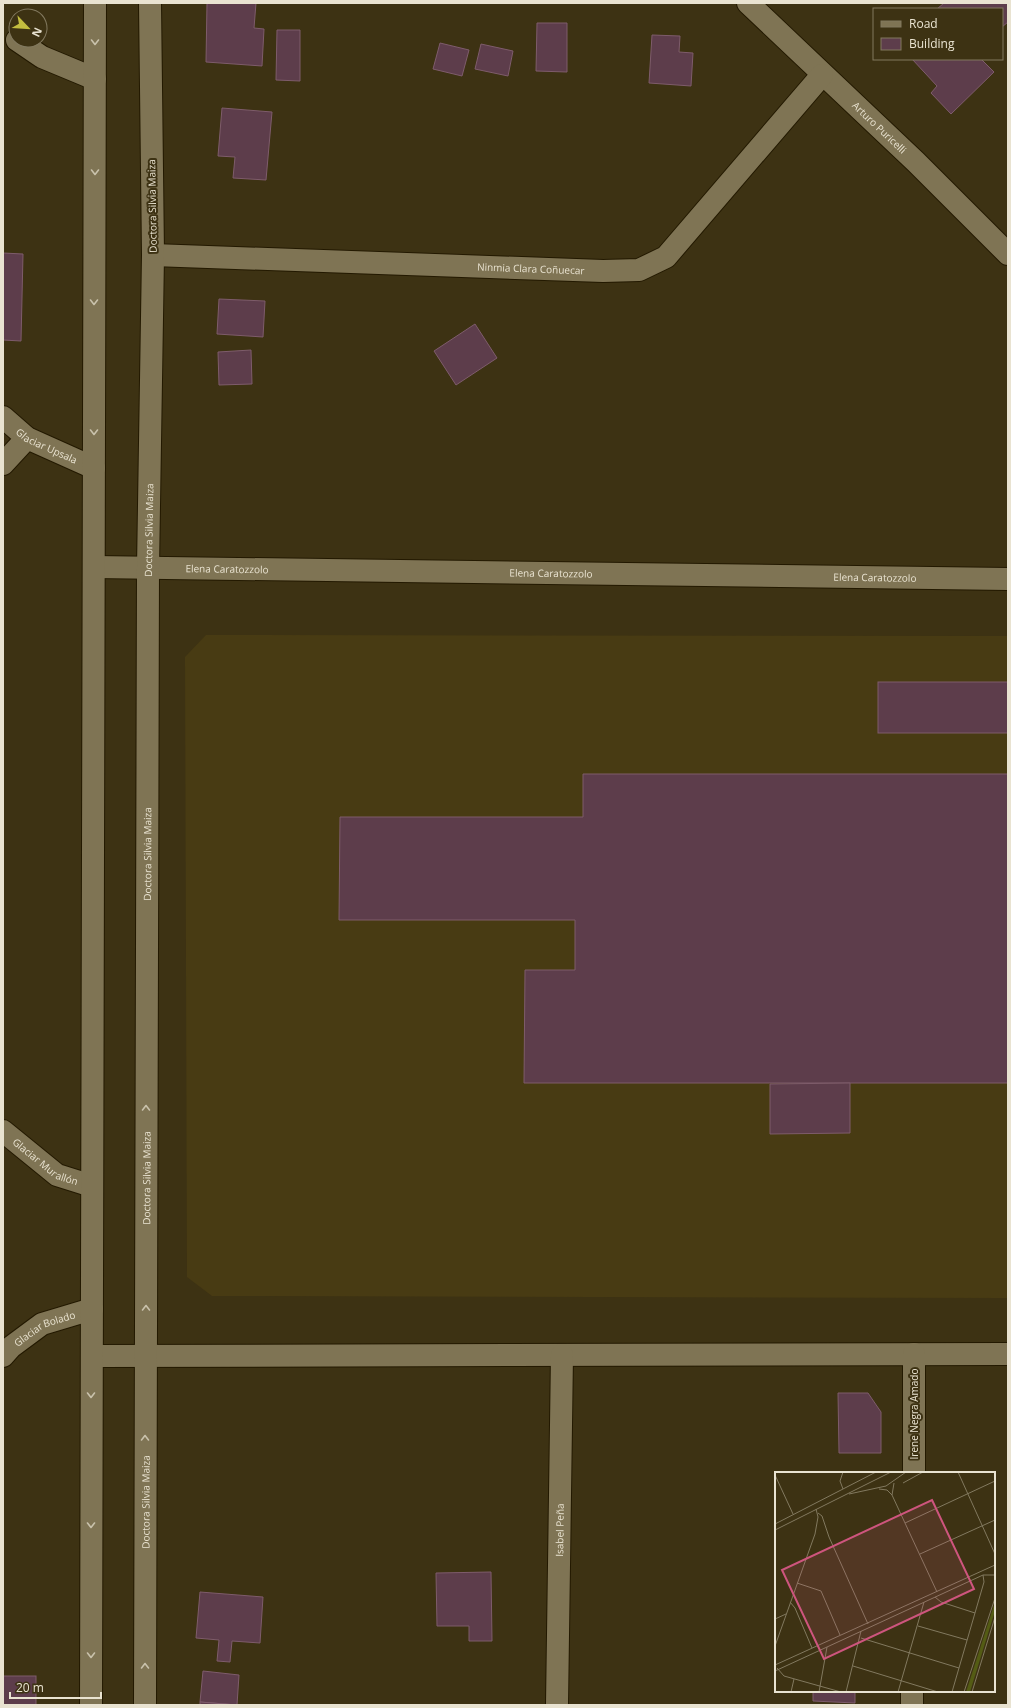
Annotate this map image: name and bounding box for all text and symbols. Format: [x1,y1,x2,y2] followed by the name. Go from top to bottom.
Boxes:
[8,8,48,48] north arrow
[873,8,1003,60] legend
[909,15,938,32] text: Road
[29,25,46,40] text: N
[909,35,955,52] text: Building
[91,39,99,45] one-way arrow
[849,98,910,156] street label: Arturo Puricelli
[144,159,160,253] street label: Doctora Silvia Maiza
[91,169,99,175] one-way arrow
[477,260,585,277] street label: Ninmia Clara Coñuecar
[90,299,98,305] one-way arrow
[13,425,80,467] street label: Glaciar Upsala
[90,429,98,435] one-way arrow
[141,483,156,577] street label: Doctora Silvia Maiza
[185,561,269,576] street label: Elena Caratozzolo
[509,565,593,581] street label: Elena Caratozzolo
[833,570,917,585] street label: Elena Caratozzolo
[140,807,154,901] street label: Doctora Silvia Maiza
[142,1105,150,1111] one-way arrow
[139,1131,154,1225] street label: Doctora Silvia Maiza
[10,1135,80,1188] street label: Glaciar Murallón
[142,1305,150,1311] one-way arrow
[11,1307,77,1350] street label: Glaciar Bolado
[907,1369,921,1459] street label: Irene Negra Amado
[87,1392,96,1398] one-way arrow
[141,1435,149,1441] one-way arrow
[138,1455,153,1549] street label: Doctora Silvia Maiza
[775,1472,995,1692] inset map
[552,1503,567,1557] street label: Isabel Peña
[87,1522,95,1528] one-way arrow
[87,1652,95,1658] one-way arrow
[141,1663,149,1669] one-way arrow
[10,1674,101,1700] scale bar
[16,1679,44,1696] text: 20 m

